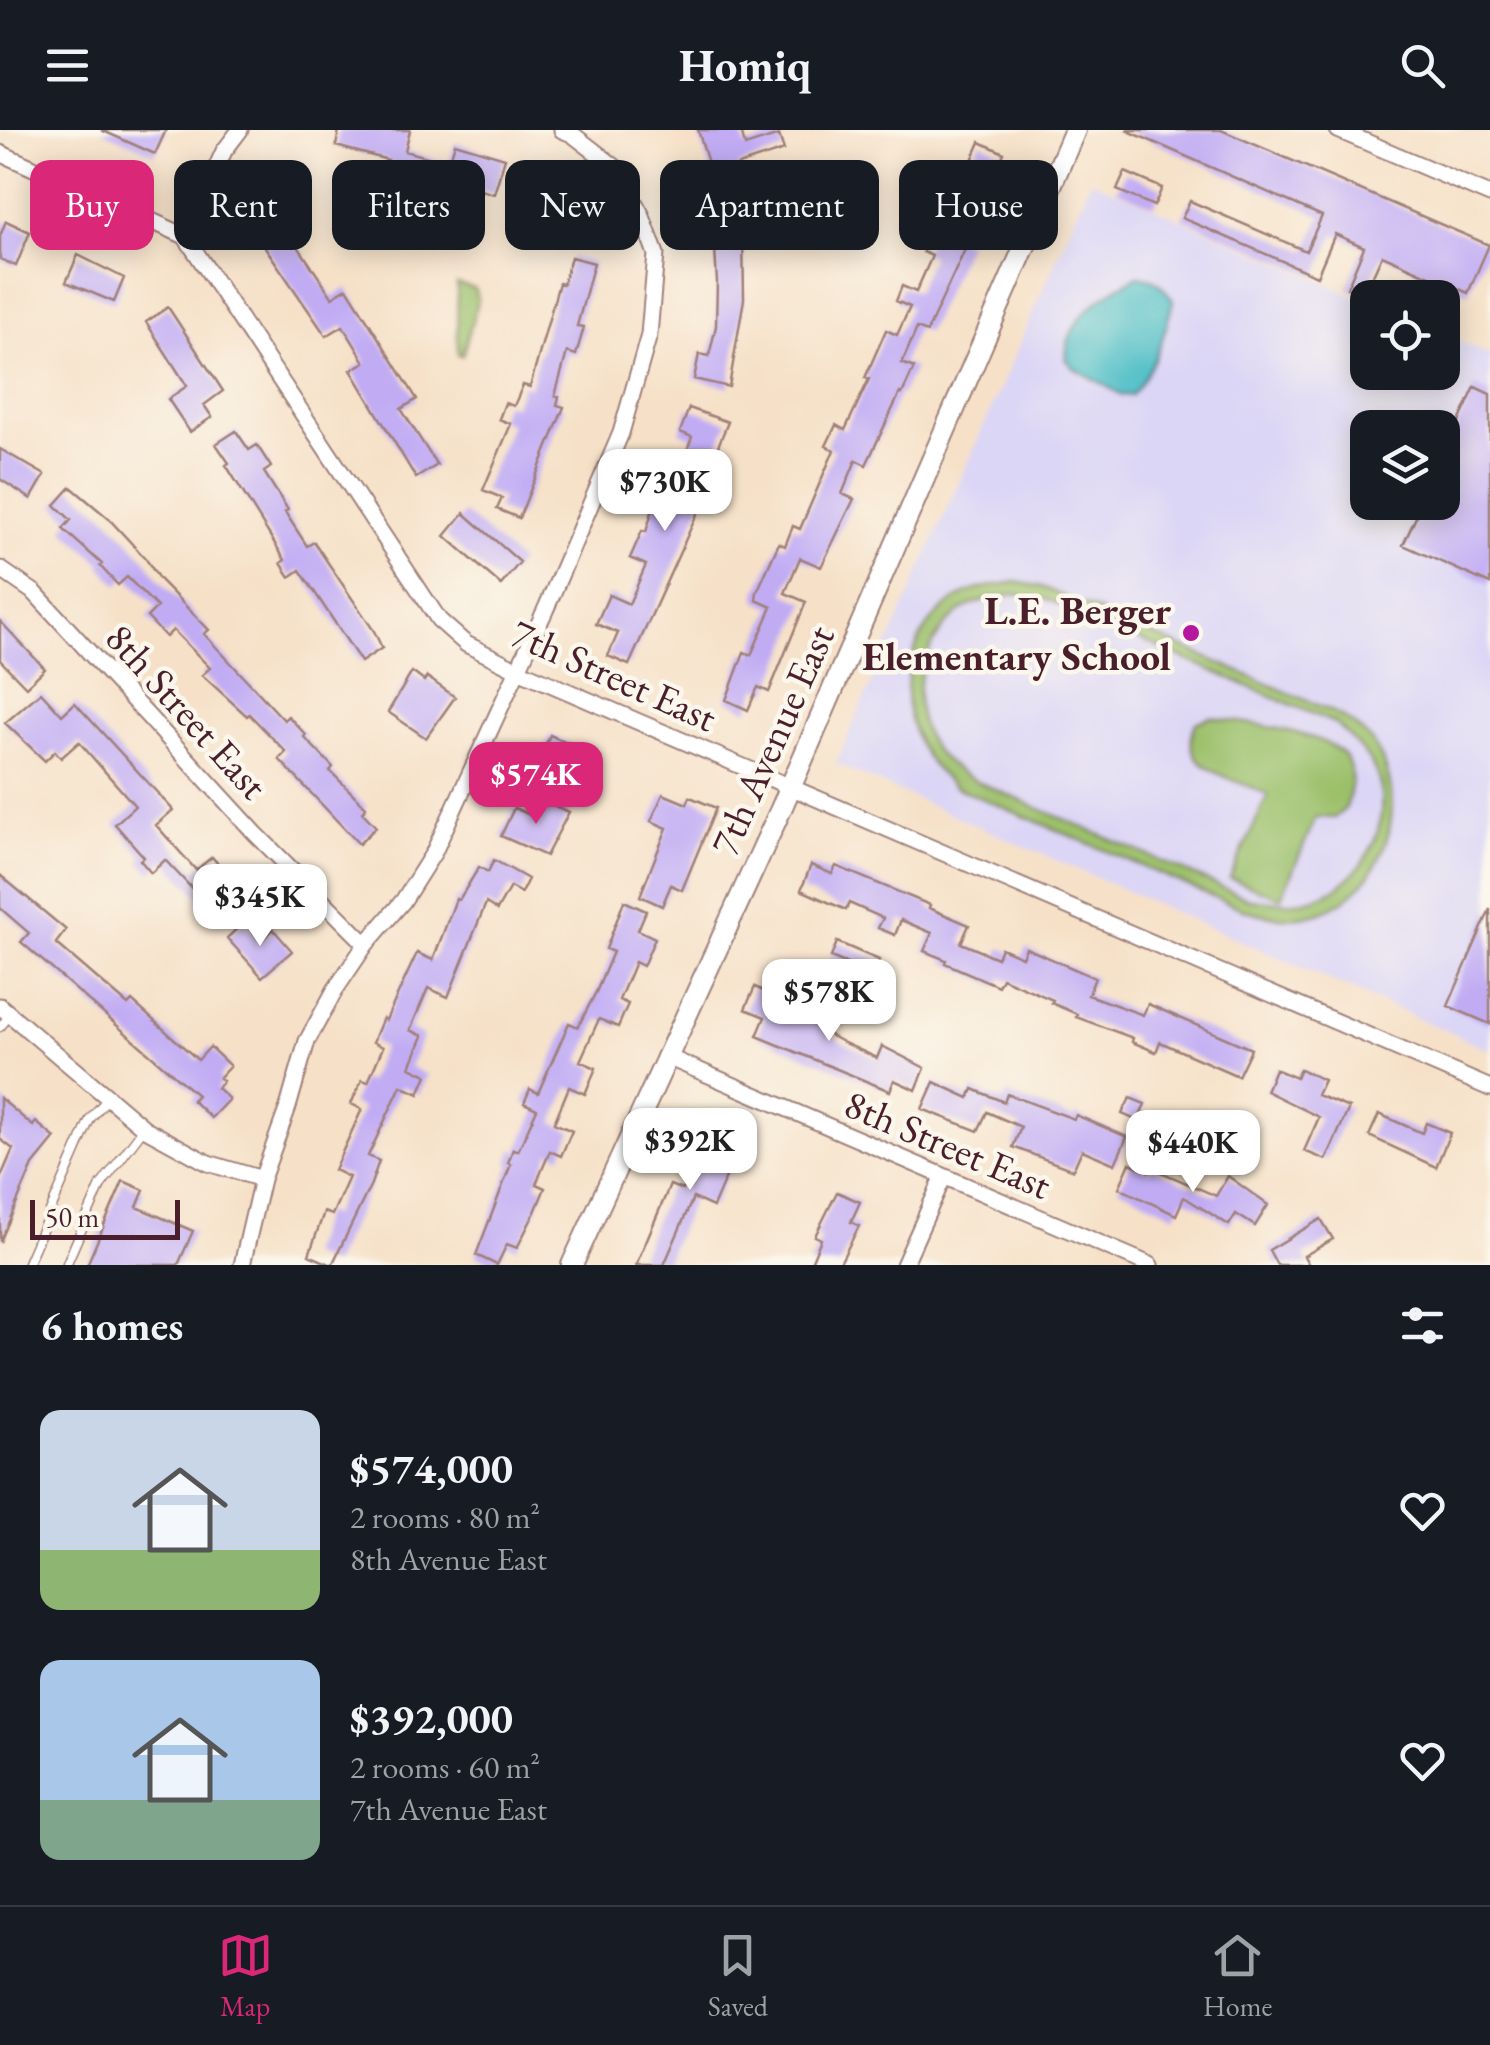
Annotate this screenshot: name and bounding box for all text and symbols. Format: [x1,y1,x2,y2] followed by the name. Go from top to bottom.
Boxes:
[679,36,811,94] text: Homiq
[40,38,95,93] icon: menu
[1395,38,1450,93] icon: search
[30,160,154,250] chip: Buy
[174,160,312,250] chip: Rent
[332,160,485,250] chip: Filters
[505,160,640,250] chip: New
[660,160,879,250] chip: Apartment
[899,160,1058,250] chip: House
[1350,280,1460,520] map controls
[1350,280,1460,390] button: locate
[1350,410,1460,520] button: layers
[595,449,735,534] pin: $730K
[620,460,710,502] text: $730K
[862,584,1171,682] place label: L.E. Berger Elementary School
[503,607,725,744] street label: 7th Street East
[94,612,280,810] street label: 8th Street East
[698,617,846,863] street label: 7th Avenue East
[1180,622,1202,644] marker: L.E. Berger Elementary School
[466,742,606,827] pin: $574K
[491,753,581,795] text: $574K
[190,864,330,949] pin: $345K
[215,875,305,917] text: $345K
[759,959,899,1044] pin: $578K
[784,970,874,1012] text: $578K
[837,1077,1059,1211] street label: 8th Street East
[620,1108,760,1193] pin: $392K
[1123,1110,1263,1195] pin: $440K
[645,1119,735,1161] text: $392K
[1148,1121,1238,1163] text: $440K
[30,1195,180,1240] scale bar
[45,1199,99,1235] text: 50 m
[40,1298,183,1353] text: 6 homes
[1395,1298,1450,1353] icon: filters
[350,1441,513,1496] text: $574,000
[120,1450,240,1570] icon: home
[1395,1483,1450,1538] icon: heart
[350,1496,540,1538] text: 2 rooms · 80 m²
[350,1538,547,1580] text: 8th Avenue East
[350,1691,513,1746] text: $392,000
[120,1700,240,1820] icon: home
[1395,1733,1450,1788] icon: heart
[350,1746,540,1788] text: 2 rooms · 60 m²
[350,1788,547,1830] text: 7th Avenue East
[218,1928,273,2024] tab: Map
[708,1928,768,2024] tab: Saved
[1203,1928,1272,2024] tab: Home

